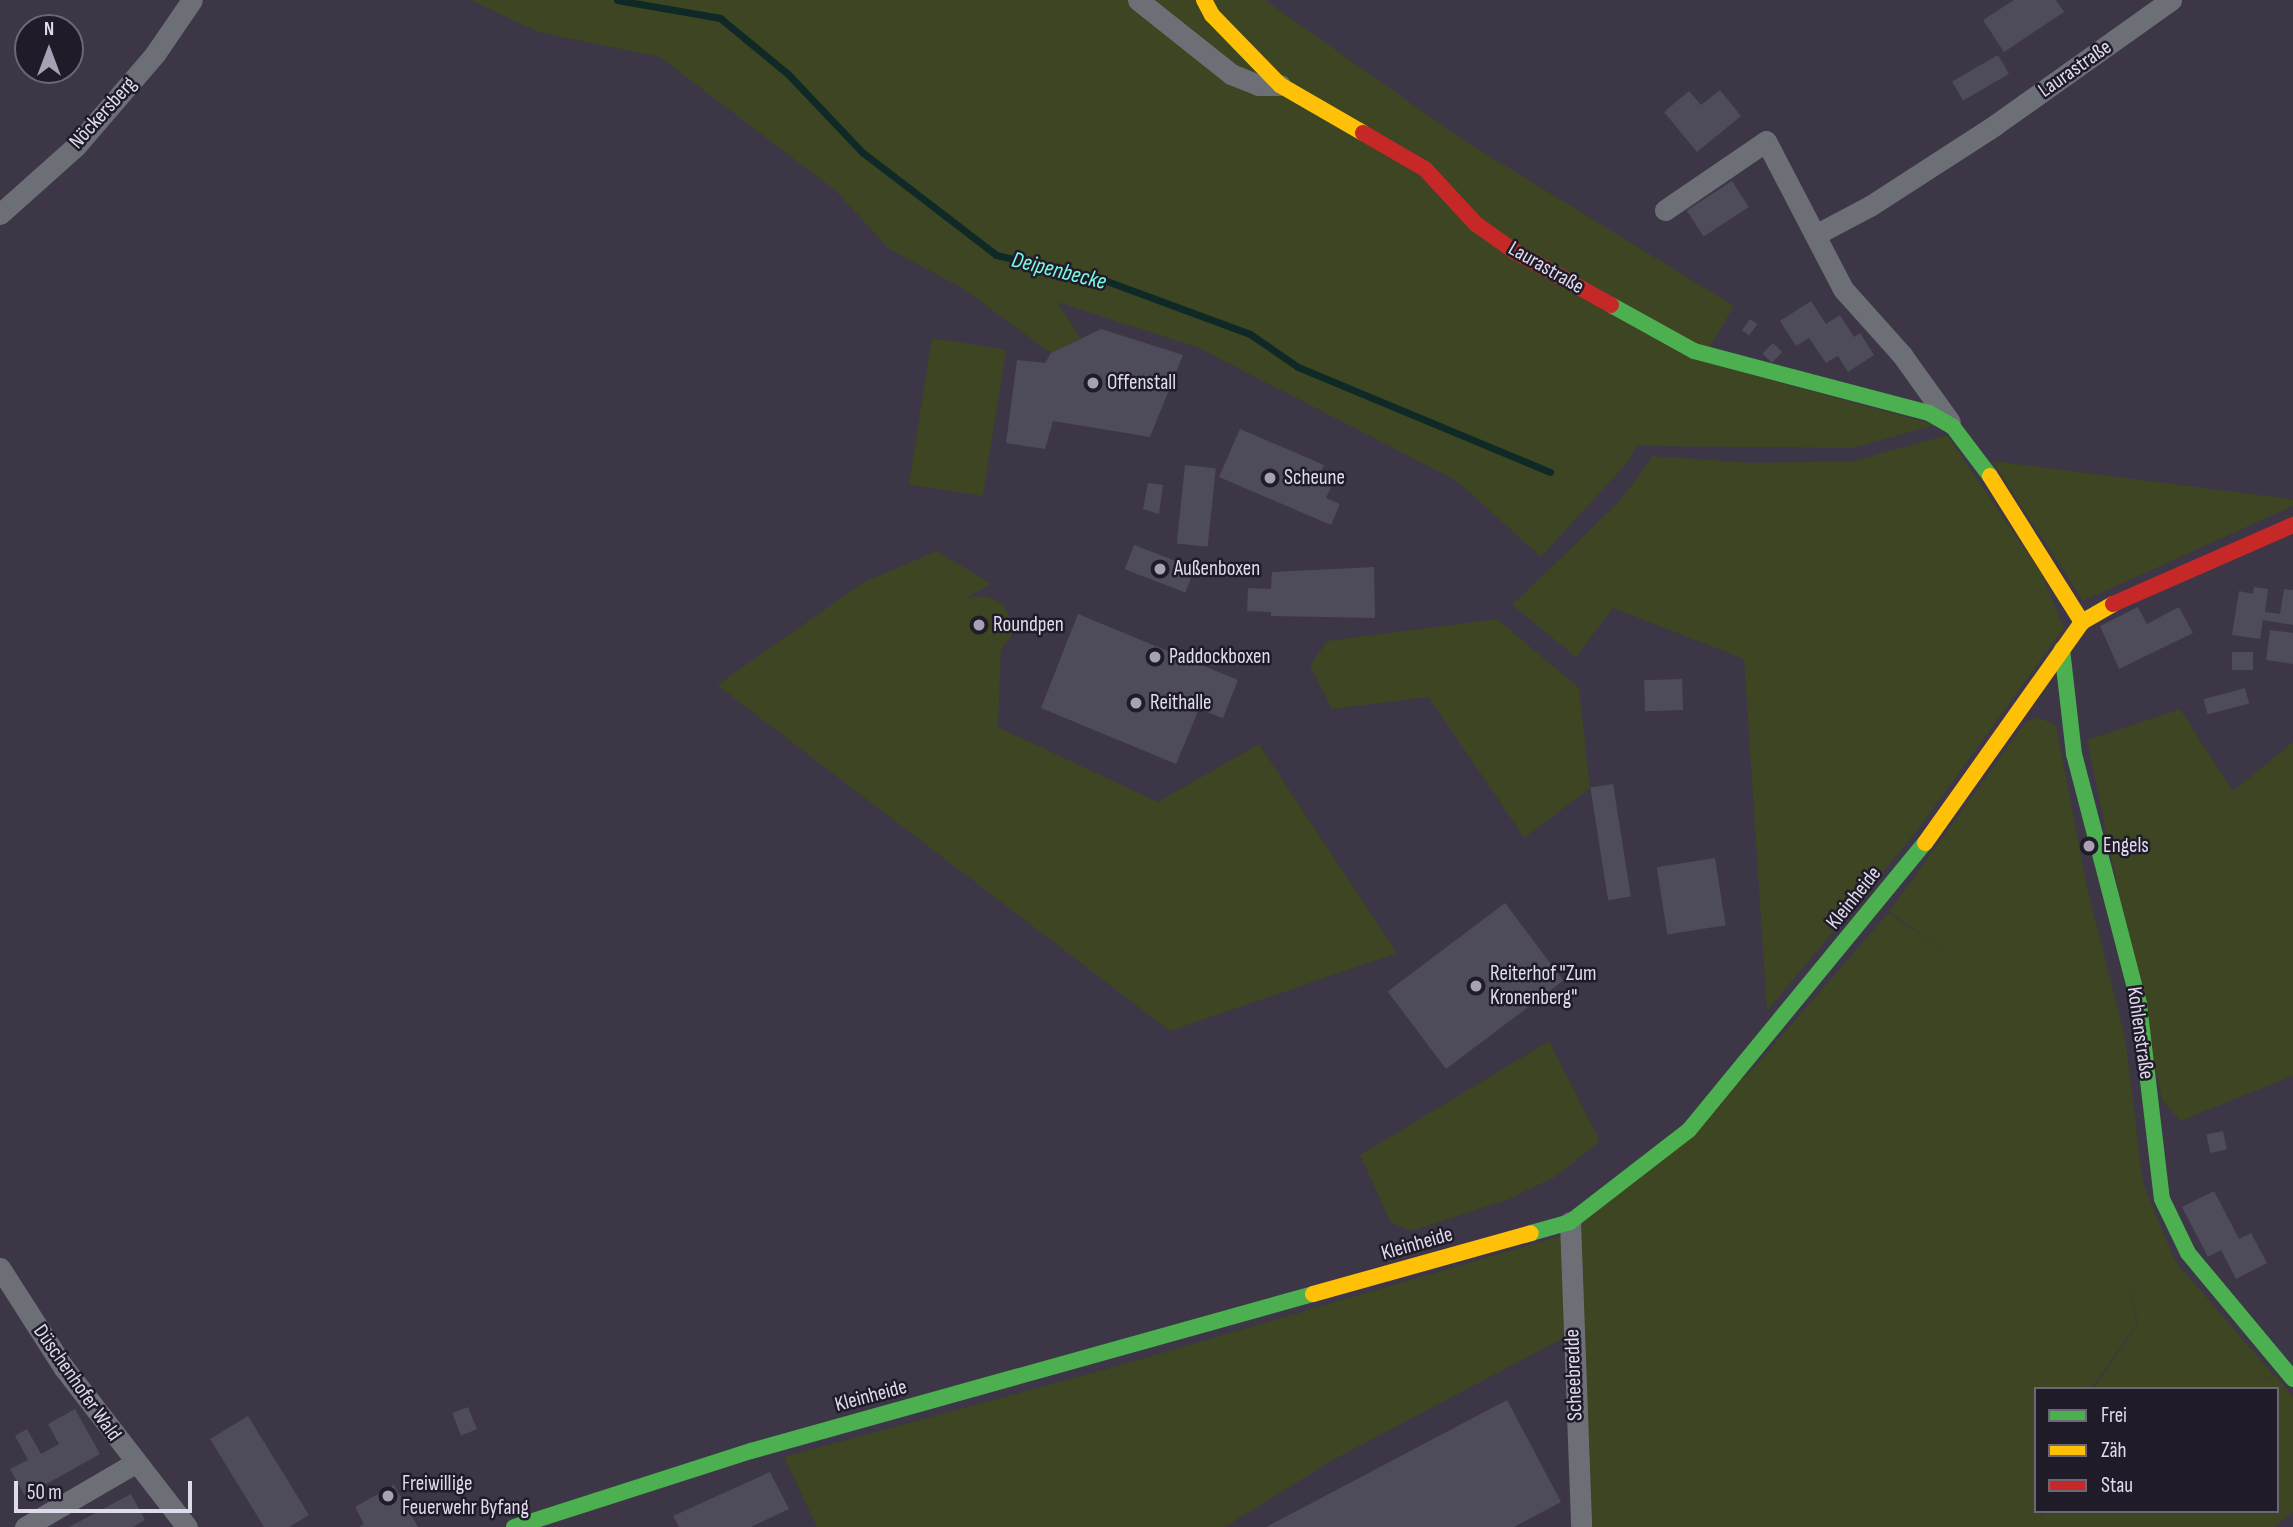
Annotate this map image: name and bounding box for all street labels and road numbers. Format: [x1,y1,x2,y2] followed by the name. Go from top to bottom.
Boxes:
[2034,35,2116,103] street label: Laurastraße
[64,72,142,154] street label: Nöckersberg
[1504,236,1588,300] street label: Laurastraße
[1821,862,1887,934] street label: Kleinheide
[2121,985,2159,1081] street label: Kohlenstraße
[1378,1222,1456,1266] street label: Kleinheide
[28,1320,126,1446] street label: Düschenhofer Wald
[1560,1329,1588,1421] street label: Scheebredde
[832,1374,910,1418] street label: Kleinheide

